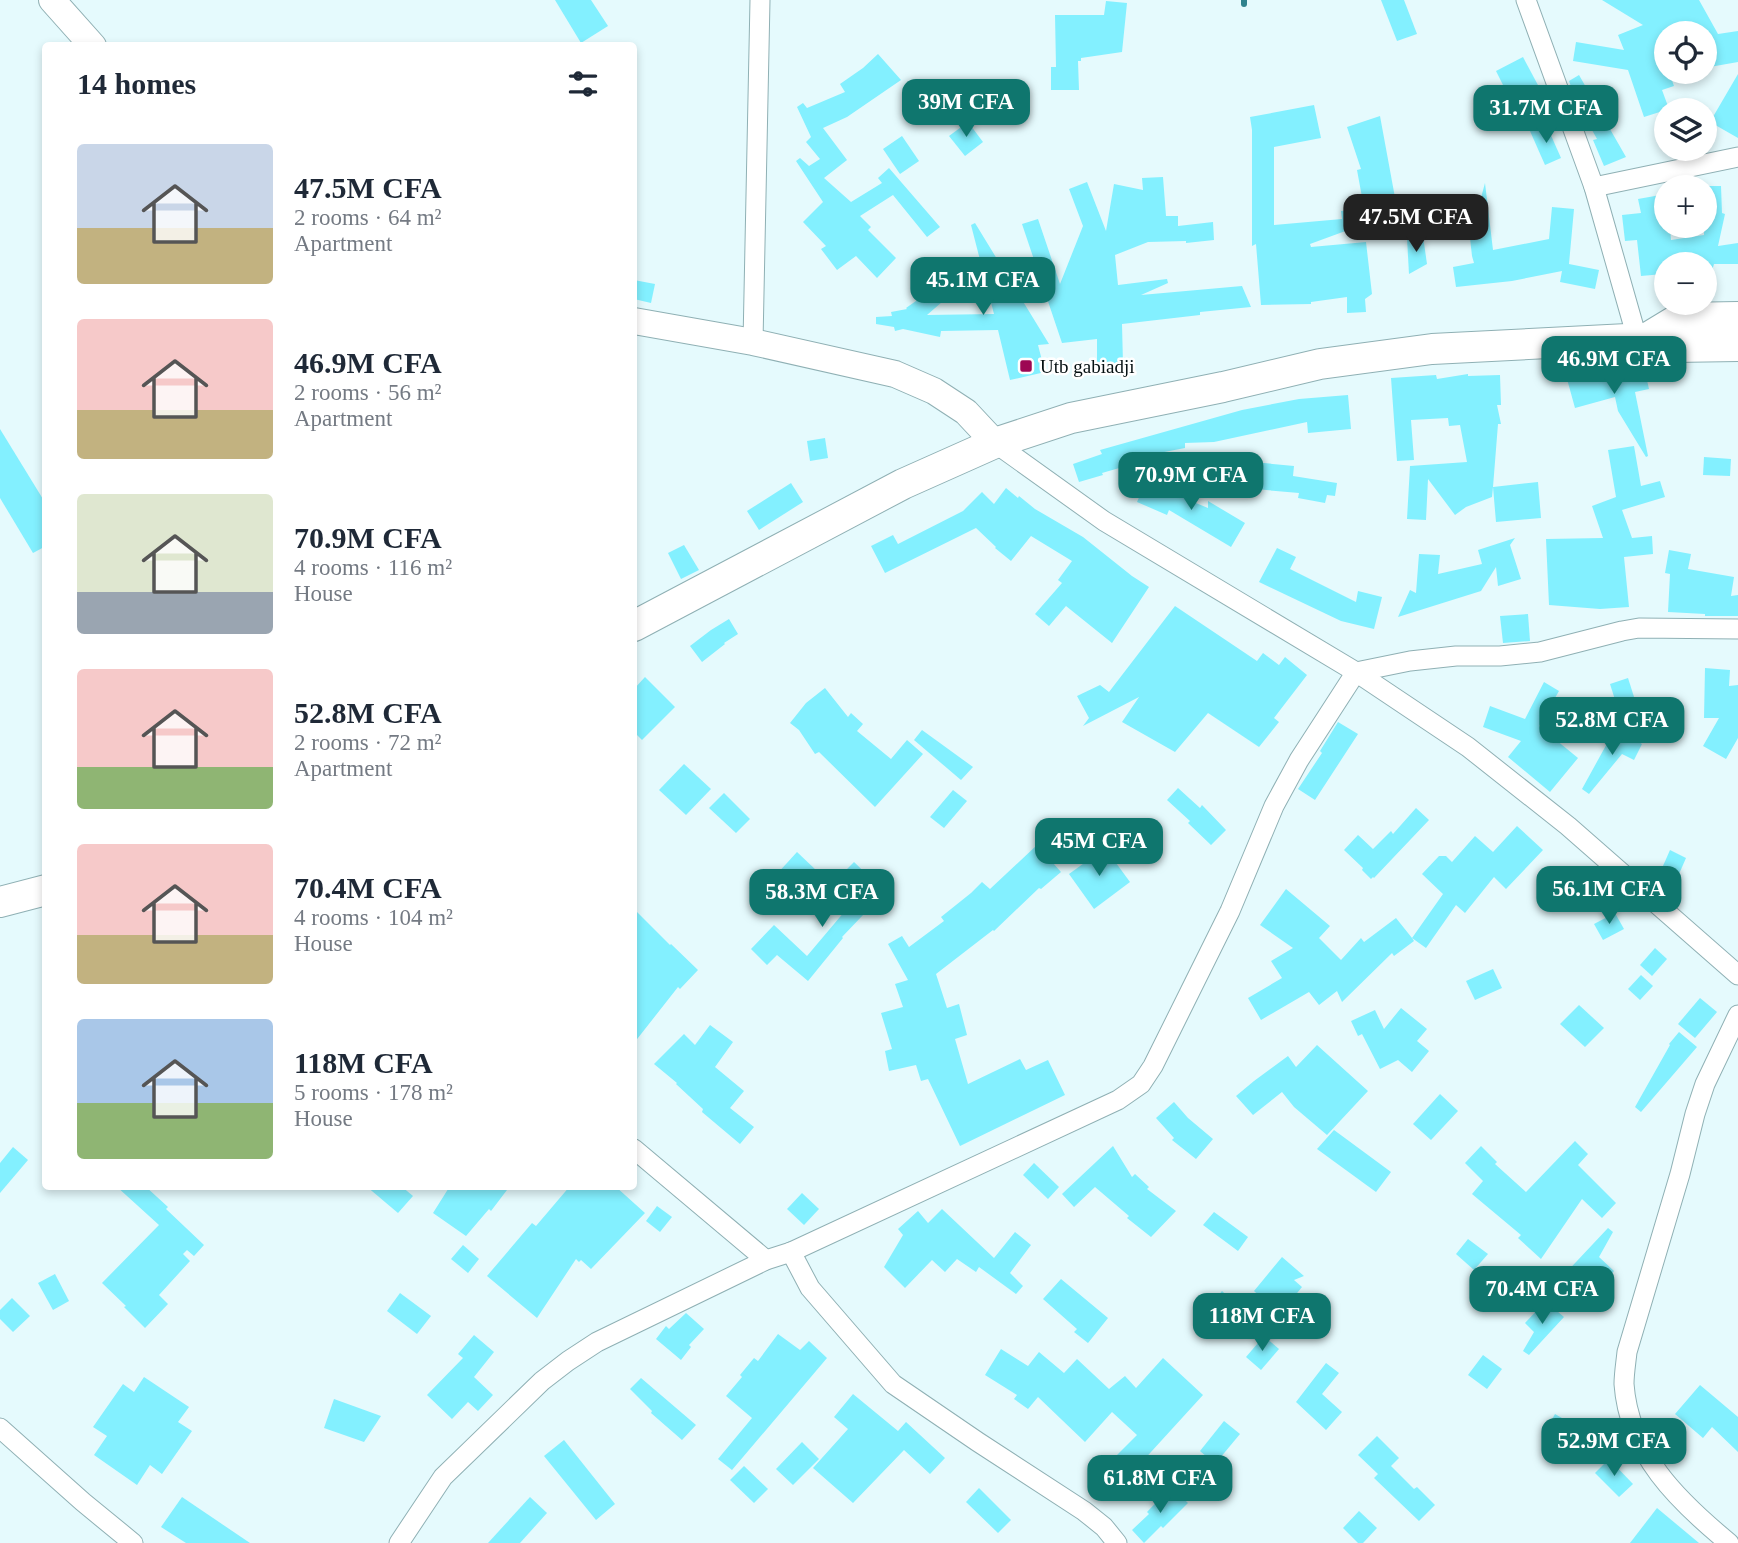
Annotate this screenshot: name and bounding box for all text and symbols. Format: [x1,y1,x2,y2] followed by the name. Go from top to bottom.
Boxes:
[1654,21,1717,315] map controls
[1654,21,1717,84] button: locate
[564,65,602,103] icon: filters
[77,67,196,100] text: 14 homes
[901,80,1031,139] pin: 39M CFA
[1466,86,1626,145] pin: 31.7M CFA
[918,89,1014,114] text: 39M CFA
[1489,95,1603,120] text: 31.7M CFA
[1654,98,1717,161] button: layers
[294,171,442,204] text: 47.5M CFA
[133,172,217,256] icon: home
[1654,175,1717,238] button: +
[1336,194,1496,254] pin: 47.5M CFA
[1359,204,1473,229] text: 47.5M CFA
[294,205,441,230] text: 2 rooms · 64 m²
[294,231,392,256] text: Apartment
[1654,252,1717,315] button: −
[903,258,1063,317] pin: 45.1M CFA
[926,267,1040,292] text: 45.1M CFA
[1534,336,1694,396] pin: 46.9M CFA
[294,346,442,379] text: 46.9M CFA
[1557,346,1671,371] text: 46.9M CFA
[133,347,217,431] icon: home
[1040,356,1134,377] place label: Utb gabiadji
[1018,358,1034,374] marker: Utb gabiadji
[294,380,441,405] text: 2 rooms · 56 m²
[294,406,392,431] text: Apartment
[1111,452,1271,512] pin: 70.9M CFA
[1134,462,1248,487] text: 70.9M CFA
[294,521,442,554] text: 70.9M CFA
[133,522,217,606] icon: home
[294,555,452,580] text: 4 rooms · 116 m²
[294,581,353,606] text: House
[294,696,442,729] text: 52.8M CFA
[133,697,217,781] icon: home
[1532,698,1692,757] pin: 52.8M CFA
[1555,707,1669,732] text: 52.8M CFA
[294,730,441,755] text: 2 rooms · 72 m²
[294,756,392,781] text: Apartment
[1034,818,1164,878] pin: 45M CFA
[1051,828,1147,853] text: 45M CFA
[1529,866,1689,926] pin: 56.1M CFA
[742,870,902,929] pin: 58.3M CFA
[294,871,442,904] text: 70.4M CFA
[133,872,217,956] icon: home
[1552,876,1666,901] text: 56.1M CFA
[765,879,879,904] text: 58.3M CFA
[294,905,453,930] text: 4 rooms · 104 m²
[294,931,353,956] text: House
[294,1046,433,1079] text: 118M CFA
[133,1047,217,1131] icon: home
[294,1080,453,1105] text: 5 rooms · 178 m²
[294,1106,353,1131] text: House
[1462,1266,1622,1326] pin: 70.4M CFA
[1485,1276,1599,1301] text: 70.4M CFA
[1190,1294,1334,1353] pin: 118M CFA
[1209,1303,1315,1328] text: 118M CFA
[1534,1418,1694,1478] pin: 52.9M CFA
[1557,1428,1671,1453] text: 52.9M CFA
[1080,1456,1240,1515] pin: 61.8M CFA
[1103,1465,1217,1490] text: 61.8M CFA

